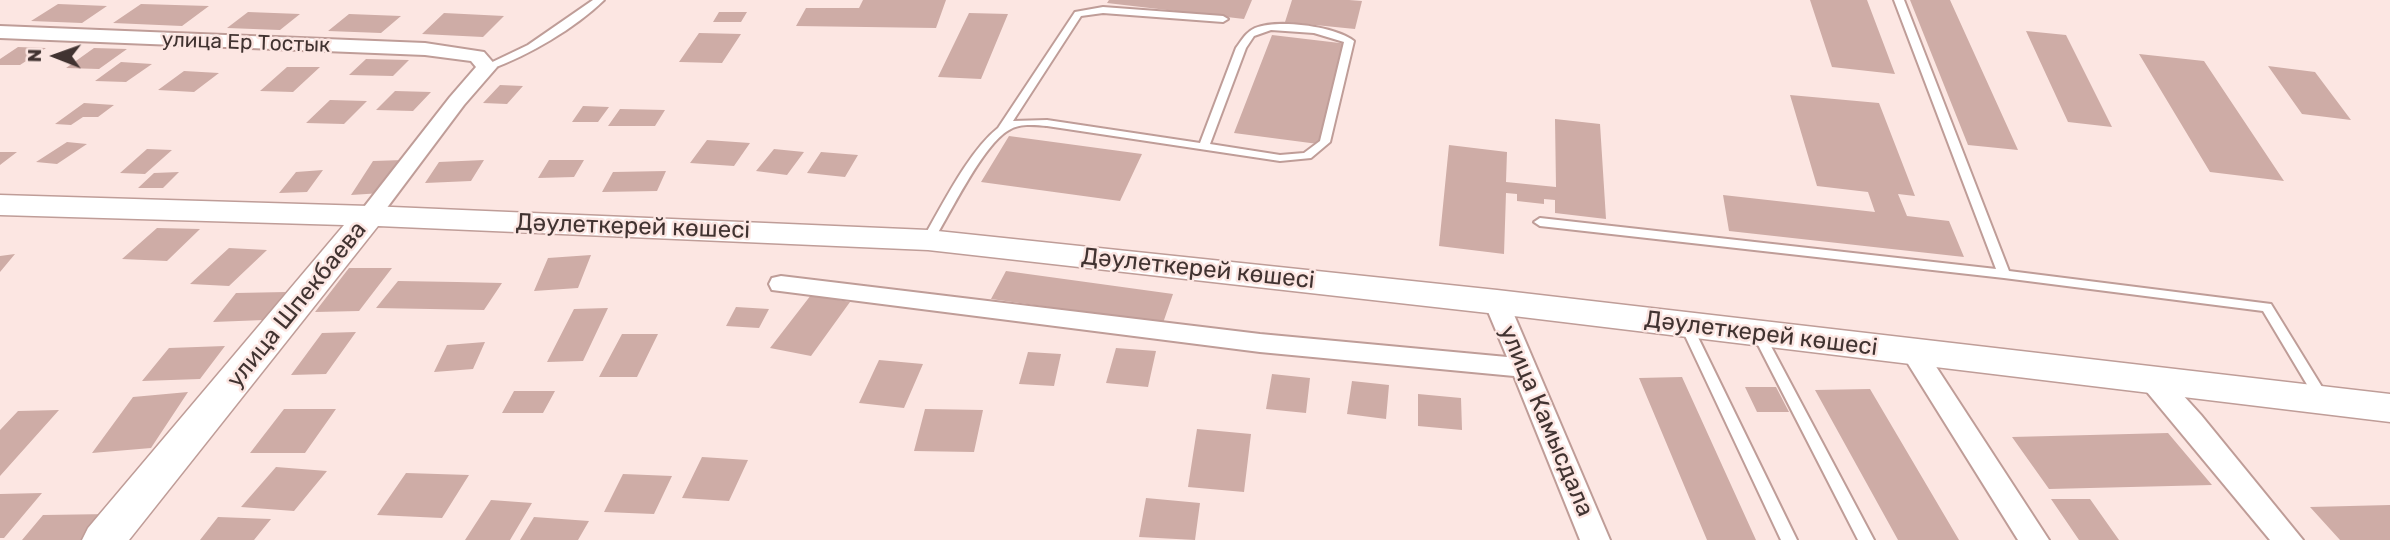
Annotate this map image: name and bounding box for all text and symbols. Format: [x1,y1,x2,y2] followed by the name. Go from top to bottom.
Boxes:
[21,21,91,91] north arrow
[161,27,331,59] street label: улица Ер Тостык
[23,49,46,63] text: N
[515,209,751,245] street label: Дәулеткерей көшесі
[221,216,373,394] street label: улица Шпекбаева
[1080,242,1316,296] street label: Дәулеткерей көшесі
[1643,305,1879,363] street label: Дәулеткерей көшесі
[1493,321,1599,521] street label: улица Камысдала

